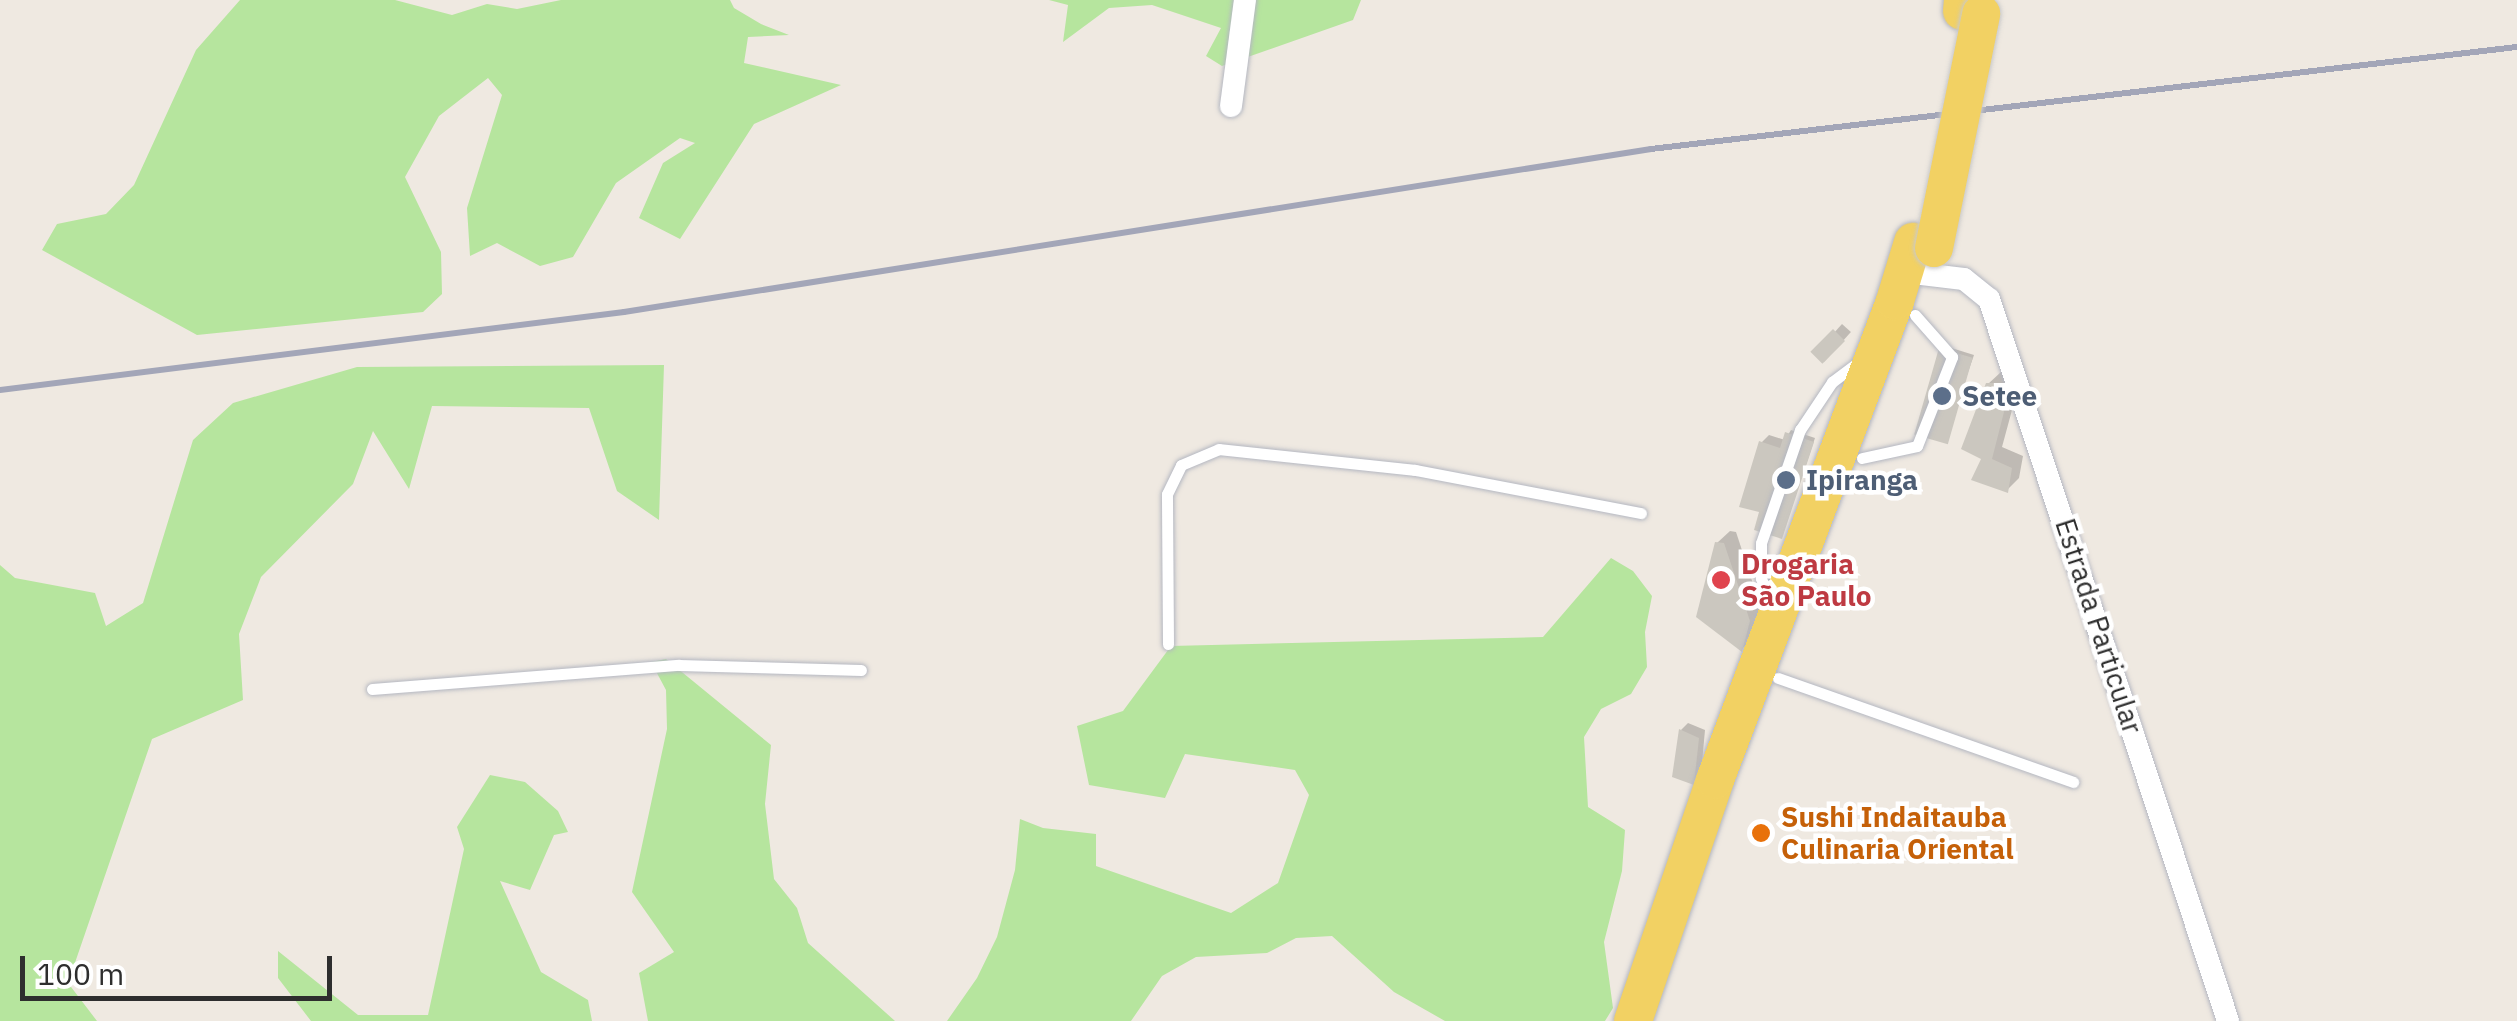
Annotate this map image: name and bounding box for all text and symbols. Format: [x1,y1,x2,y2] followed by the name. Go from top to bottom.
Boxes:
[1962,379,2037,413] place label: Setee
[1931,385,1953,407] marker: Setee
[1806,463,1918,497] place label: Ipiranga
[1775,469,1797,491] marker: Ipiranga
[2048,514,2150,738] street label: Estrada Particular
[1741,547,1872,613] place label: Drogaria São Paulo
[1710,569,1732,591] marker: Drogaria São Paulo
[1781,800,2014,866] place label: Sushi Indaitauba Culinaria Oriental
[1750,822,1772,844] marker: Sushi Indaitauba Culinaria Oriental
[25,936,338,998] scale bar
[37,954,124,993] text: 100 m

